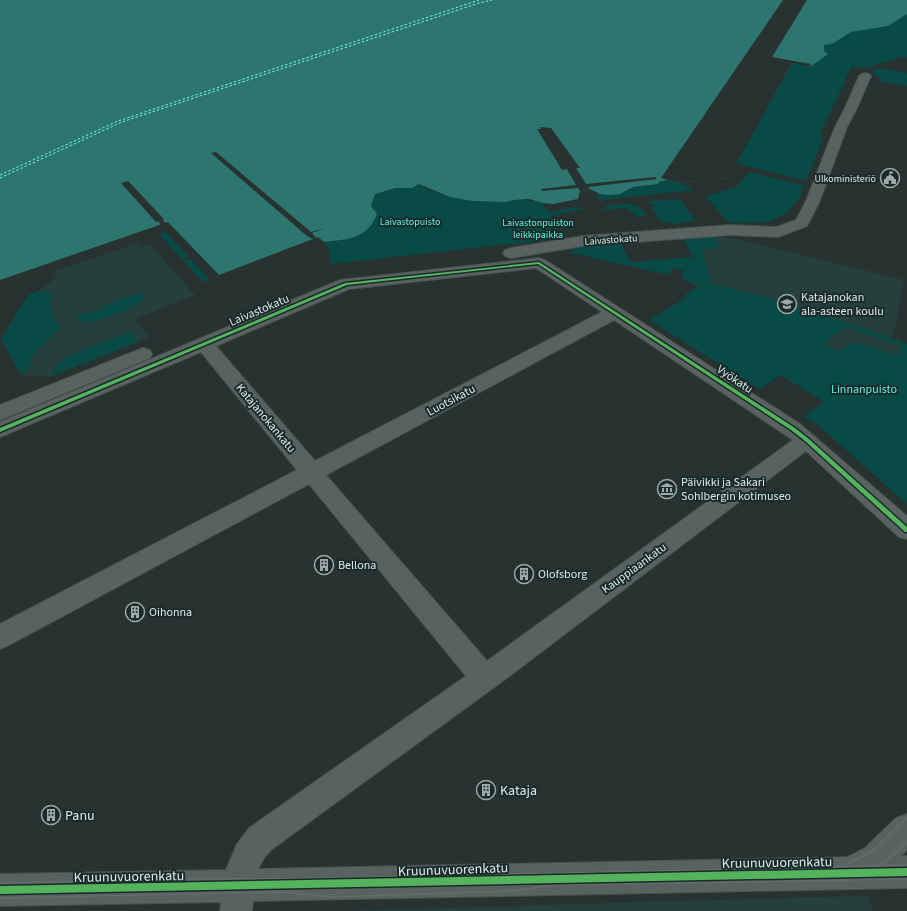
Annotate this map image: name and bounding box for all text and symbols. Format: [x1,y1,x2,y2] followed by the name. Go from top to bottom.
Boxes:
[879,167,901,189] public building icon: Ulkoministeriö
[815,172,876,186] place label: Ulkoministeriö
[380,215,440,229] park label: Laivastopuisto
[502,216,574,242] park label: Laivastonpuiston leikkipaikka
[584,231,638,249] street label: Laivastokatu
[801,289,884,320] place label: Katajanokan ala-asteen koulu
[227,290,292,331] street label: Laivastokatu
[776,293,798,315] school or university icon: Katajanokan ala-asteen koulu
[713,361,756,398] street label: Vyökatu
[232,380,300,457] street label: Katajanokankatu
[424,381,479,420] street label: Luotsikatu
[831,381,897,398] park label: Linnanpuisto
[681,474,791,505] place label: Päivikki ja Sakari Sohlbergin kotimuseo
[656,478,678,500] museum icon: Päivikki ja Sakari Sohlbergin kotimuseo
[598,539,670,598] street label: Kauppiaankatu
[313,554,335,576] building icon: Bellona
[338,557,376,574] place label: Bellona
[513,563,535,585] building icon: Olofsborg
[538,566,587,583] place label: Olofsborg
[124,601,146,623] building icon: Oihonna
[149,604,192,621] place label: Oihonna
[475,779,497,801] building icon: Kataja
[500,781,537,801] place label: Kataja
[40,804,62,826] building icon: Panu
[65,806,95,826] place label: Panu
[722,852,832,874] street label: Kruunuvuorenkatu
[397,858,509,882] street label: Kruunuvuorenkatu
[74,866,184,888] street label: Kruunuvuorenkatu

